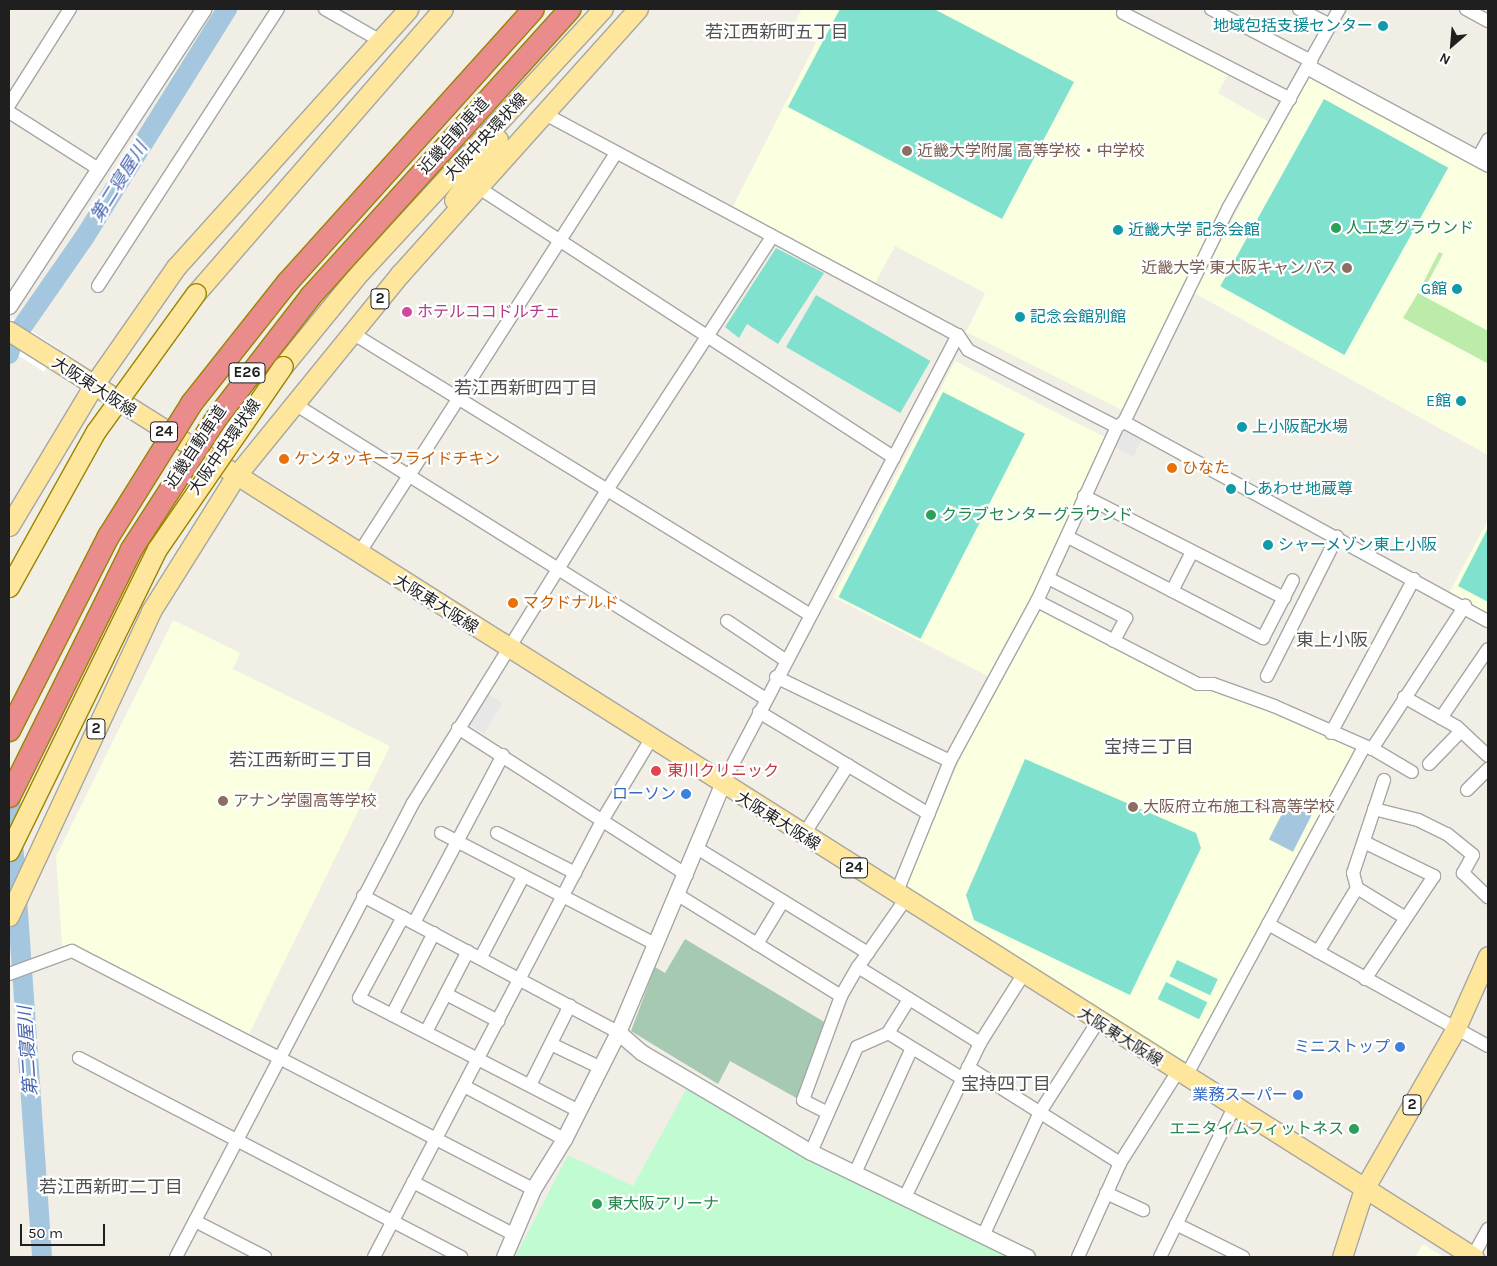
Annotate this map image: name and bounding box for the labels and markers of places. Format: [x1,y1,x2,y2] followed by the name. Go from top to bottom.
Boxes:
[1213,16,1373,36] place label: 地域包括支援センター
[1377,20,1389,32] marker: 地域包括支援センター
[917,141,1145,161] place label: 近畿大学附属 高等学校・中学校
[901,145,913,157] marker: 近畿大学附属 高等学校・中学校
[1346,218,1474,238] place label: 人工芝グラウンド
[1128,220,1260,240] place label: 近畿大学 記念会館
[1330,222,1342,234] marker: 人工芝グラウンド
[1112,224,1124,236] marker: 近畿大学 記念会館
[1141,258,1337,278] place label: 近畿大学 東大阪キャンパス
[1341,262,1353,274] marker: 近畿大学 東大阪キャンパス
[1421,279,1447,299] place label: G館
[1451,283,1463,295] marker: G館
[417,302,561,322] place label: ホテルココドルチェ
[401,306,413,318] marker: ホテルココドルチェ
[1030,307,1126,327] place label: 記念会館別館
[1014,311,1026,323] marker: 記念会館別館
[1426,391,1451,411] place label: E館
[1455,395,1467,407] marker: E館
[1252,417,1348,437] place label: 上小阪配水場
[1236,421,1248,433] marker: 上小阪配水場
[294,449,502,469] place label: ケンタッキーフライドチキン
[278,453,290,465] marker: ケンタッキーフライドチキン
[1182,458,1230,478] place label: ひなた
[1166,462,1178,474] marker: ひなた
[1241,479,1353,499] place label: しあわせ地蔵尊
[1225,483,1237,495] marker: しあわせ地蔵尊
[941,505,1133,525] place label: クラブセンターグラウンド
[925,509,937,521] marker: クラブセンターグラウンド
[1278,535,1438,555] place label: シャーメゾン東上小阪
[1262,539,1274,551] marker: シャーメゾン東上小阪
[523,593,619,613] place label: マクドナルド
[507,597,519,609] marker: マクドナルド
[667,761,779,781] place label: 東川クリニック
[649,764,663,778] marker: 東川クリニック
[612,784,676,804] place label: ローソン
[680,788,692,800] marker: ローソン
[233,791,377,811] place label: アナン学園高等学校
[217,795,229,807] marker: アナン学園高等学校
[1143,797,1335,817] place label: 大阪府立布施工科高等学校
[1127,801,1139,813] marker: 大阪府立布施工科高等学校
[1294,1037,1390,1057] place label: ミニストップ
[1394,1041,1406,1053] marker: ミニストップ
[1192,1085,1288,1105] place label: 業務スーパー
[1292,1089,1304,1101] marker: 業務スーパー
[1168,1119,1344,1139] place label: エニタイムフィットネス
[1348,1123,1360,1135] marker: エニタイムフィットネス
[607,1194,719,1214] place label: 東大阪アリーナ
[591,1198,603,1210] marker: 東大阪アリーナ

